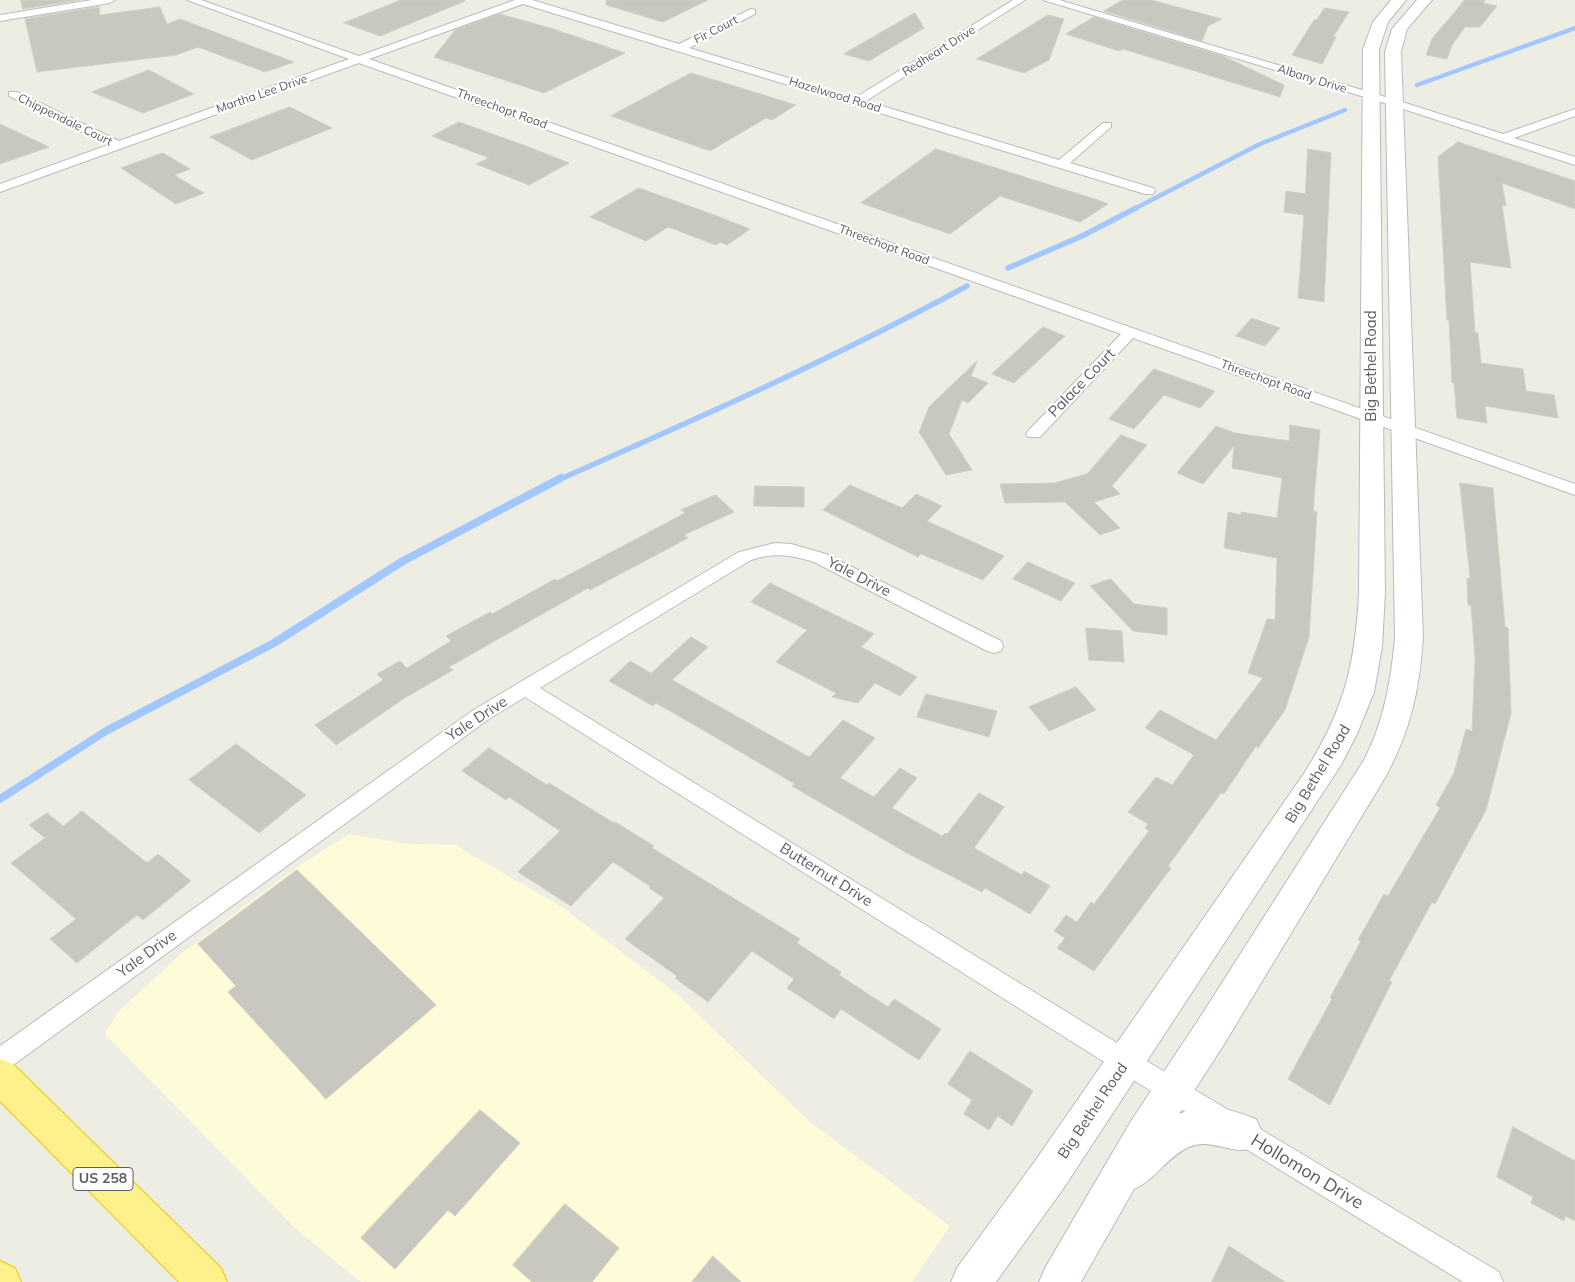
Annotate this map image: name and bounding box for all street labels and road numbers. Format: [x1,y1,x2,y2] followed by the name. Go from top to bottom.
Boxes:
[692,13,740,47] street label: Fir Court
[900,23,978,79] street label: Redheart Drive
[1276,62,1348,96] street label: Albany Drive
[215,72,309,116] street label: Martha Lee Drive
[787,74,883,116] street label: Hazelwood Road
[455,86,549,132] street label: Threechopt Road
[15,91,115,149] street label: Chippendale Court
[837,222,931,268] street label: Threechopt Road
[1362,310,1380,422] street label: Big Bethel Road
[1045,345,1119,421] street label: Palace Court
[1219,357,1313,403] street label: Threechopt Road
[824,553,894,601] street label: Yale Drive
[443,693,511,745] street label: Yale Drive
[1282,722,1354,826] street label: Big Bethel Road
[776,839,876,911] street label: Butternut Drive
[114,926,180,982] street label: Yale Drive
[1054,1060,1132,1162] street label: Big Bethel Road
[1247,1130,1367,1214] street label: Hollomon Drive
[73,1168,133,1190] road number: US 258

